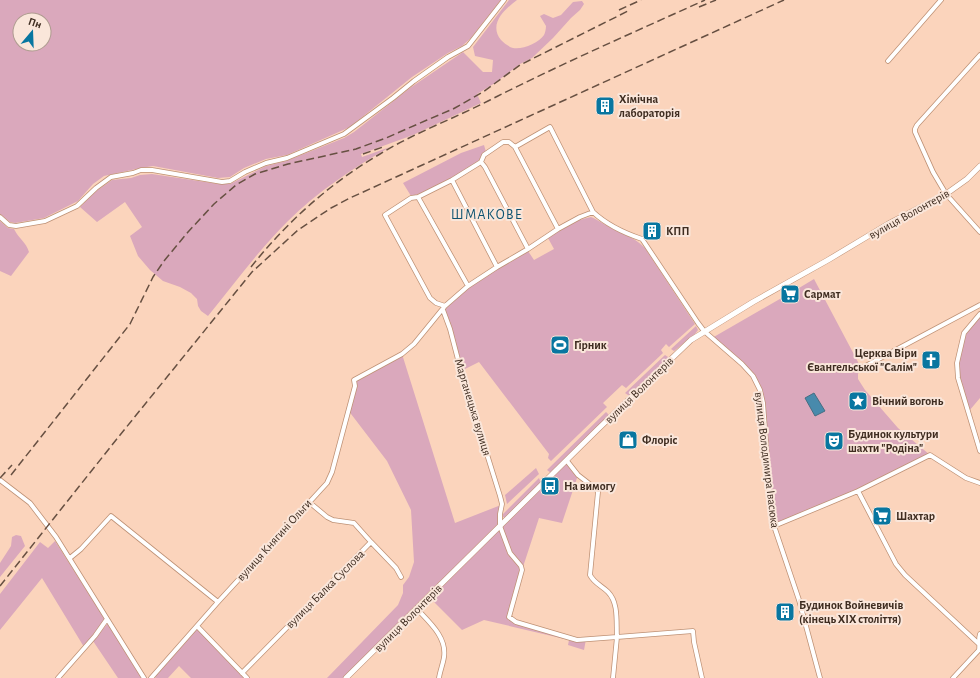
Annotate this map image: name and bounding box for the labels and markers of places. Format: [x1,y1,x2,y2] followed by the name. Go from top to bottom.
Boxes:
[619,93,680,119] place label: Хімічна лабораторія
[594,95,616,117] building icon: Хімічна лабораторія
[641,220,663,242] building icon: КПП
[666,225,690,237] place label: КПП
[779,283,801,305] supermarket icon: Сармат
[804,288,841,300] place label: Сармат
[549,334,571,356] sports icon: Гірник
[574,339,607,351] place label: Гірник
[807,347,917,373] place label: Церква Віри Євангельської "Салім"
[920,349,942,371] church icon: Церква Віри Євангельської "Салім"
[847,390,869,412] place icon: Вічний вогонь
[872,395,944,407] place label: Вічний вогонь
[848,428,939,454] place label: Будинок культури шахти "Родіна"
[617,429,639,451] shop icon: Флоріс
[823,430,845,452] theatre icon: Будинок культури шахти "Родіна"
[642,434,678,446] place label: Флоріс
[539,475,561,497] bus stop icon: На вимогу
[564,480,616,493] place label: На вимогу
[871,505,893,527] supermarket icon: Шахтар
[896,510,935,522] place label: Шахтар
[799,599,903,626] place label: Будинок Войневичів (кінець ХІХ століття)
[774,601,796,623] building icon: Будинок Войневичів (кінець ХІХ століття)

